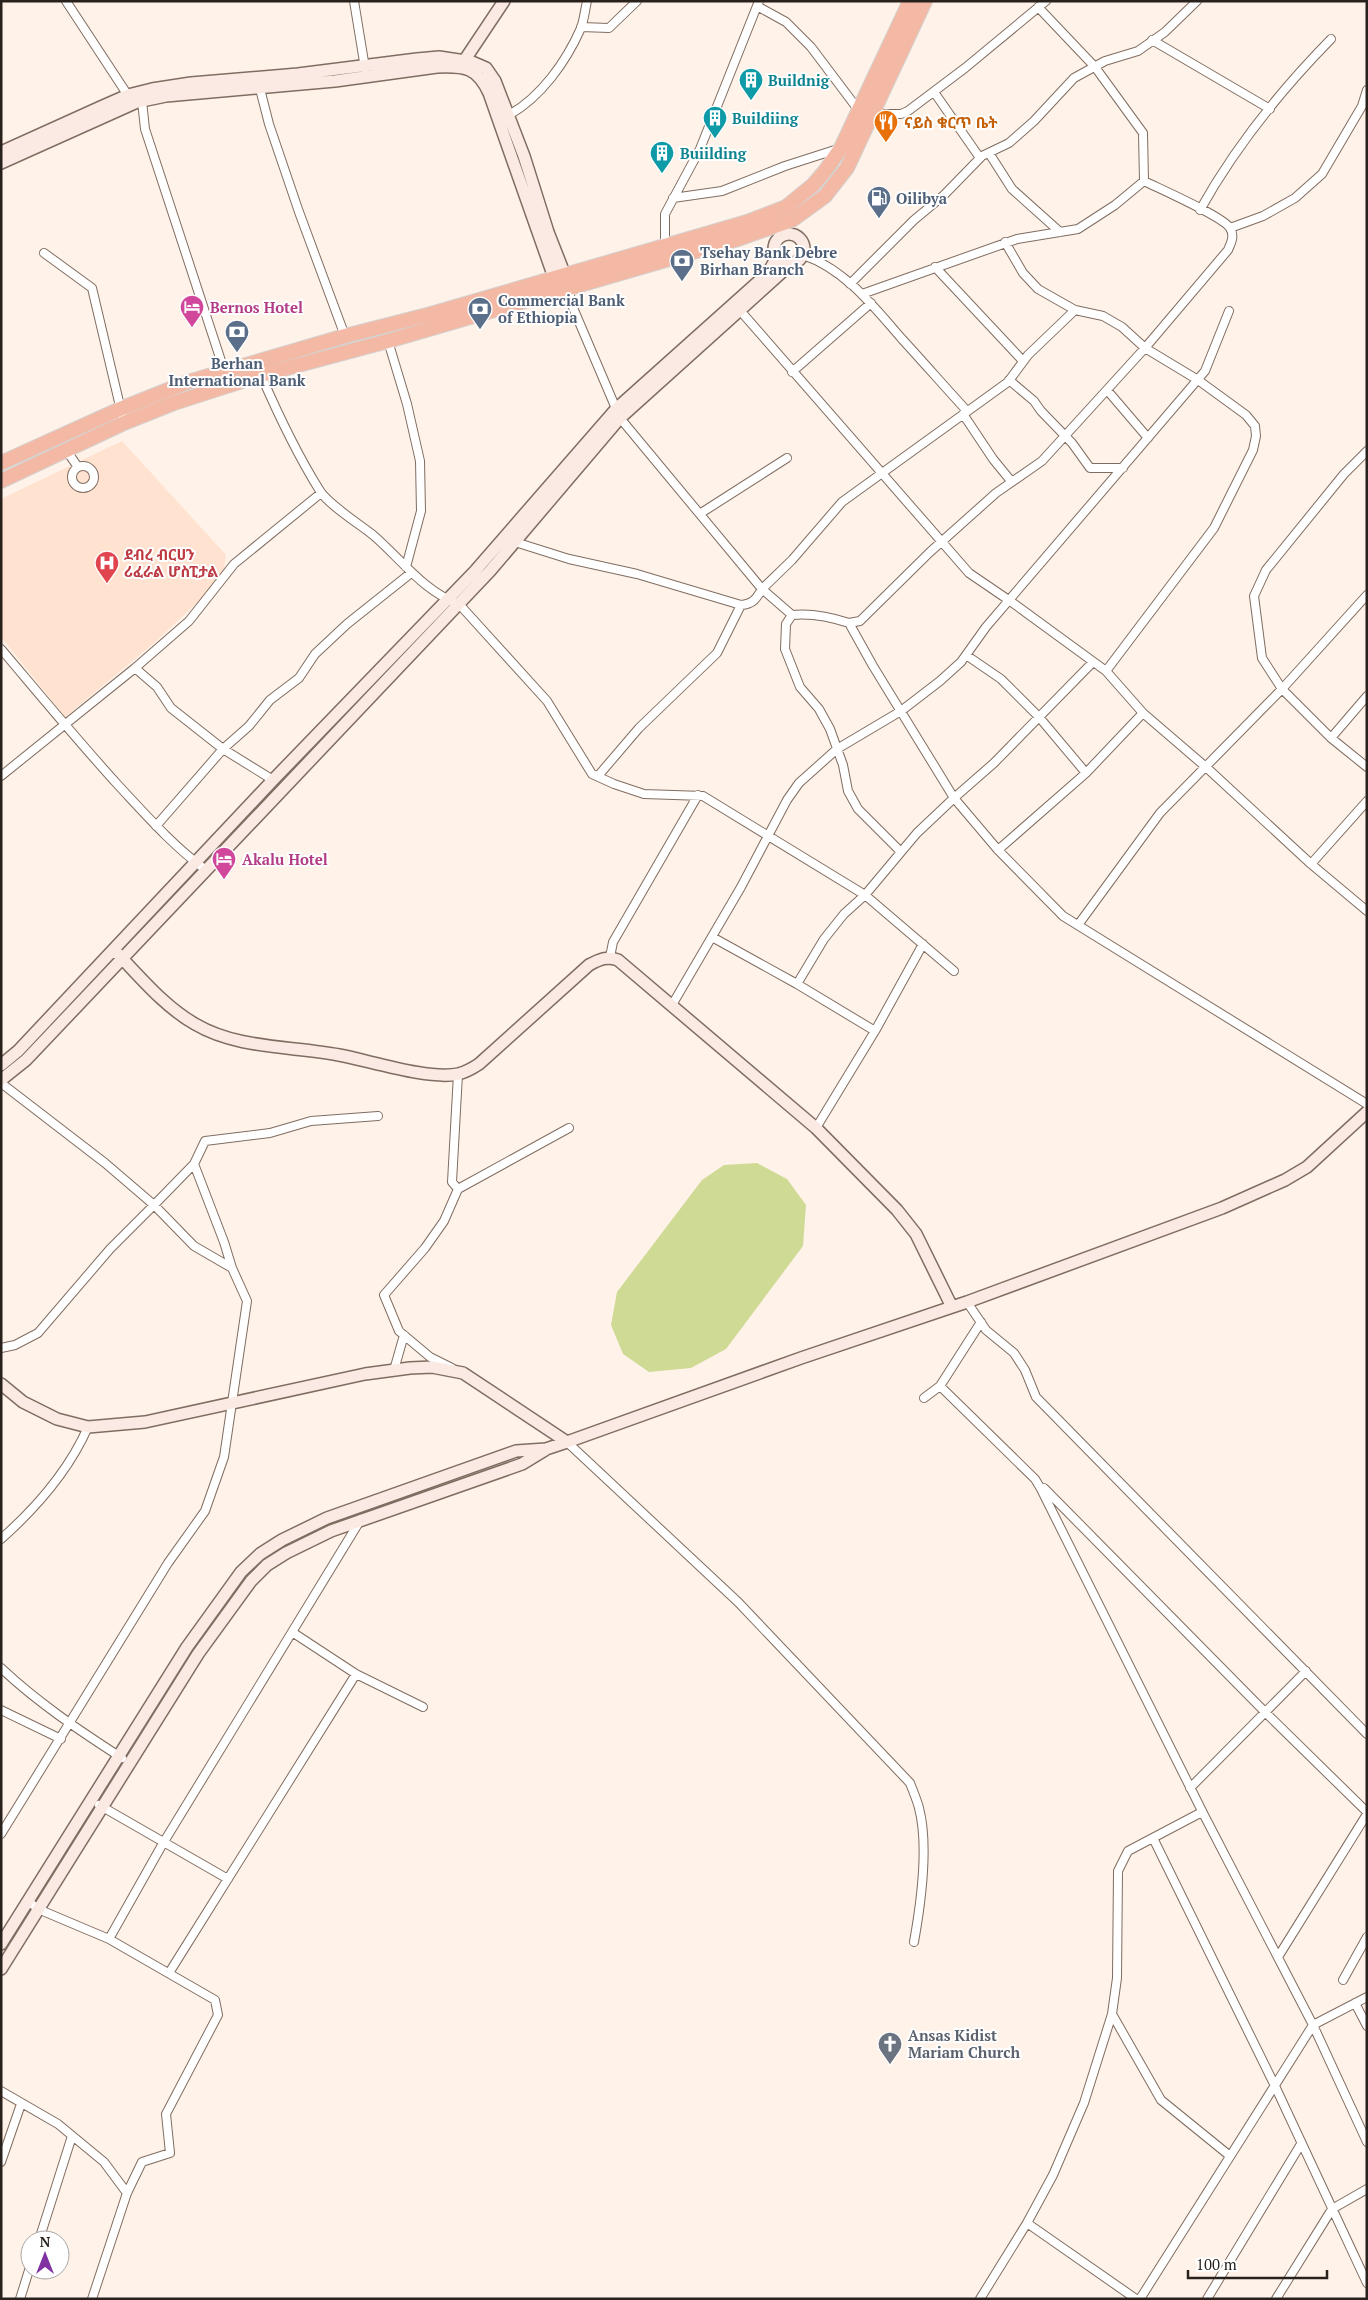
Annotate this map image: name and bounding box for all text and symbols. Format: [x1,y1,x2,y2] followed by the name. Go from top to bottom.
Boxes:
[738,67,764,101] building icon: Buildnig
[768,70,830,90] place label: Buildnig
[702,105,728,139] building icon: Buildiing
[732,108,799,128] place label: Buildiing
[873,109,899,143] restaurant icon: ናይስ ቁርጥ ቤት
[904,112,998,132] place label: ናይስ ቁርጥ ቤት
[649,140,675,174] building icon: Buiilding
[680,143,747,163] place label: Buiilding
[866,185,892,219] fuel station icon: Oilibya
[896,188,948,208] place label: Oilibya
[700,242,837,279] place label: Tsehay Bank Debre Birhan Branch
[669,248,695,282] bank icon: Tsehay Bank Debre Birhan Branch
[498,290,625,327] place label: Commercial Bank of Ethiopia
[179,294,205,328] hotel icon: Bernos Hotel
[467,296,493,330] bank icon: Commercial Bank of Ethiopia
[210,297,303,317] place label: Bernos Hotel
[224,319,250,353] bank icon: Berhan International Bank
[168,353,306,390] place label: Berhan International Bank
[124,544,218,581] place label: ደብረ ብርሀን ሪፈራል ሆስፒታል
[94,550,120,584] hospital icon: ደብረ ብርሀን ሪፈራል ሆስፒታል
[211,846,237,880] hotel icon: Akalu Hotel
[242,849,328,869] place label: Akalu Hotel
[908,2025,1020,2062] place label: Ansas Kidist Mariam Church
[877,2031,903,2065] church icon: Ansas Kidist Mariam Church
[20,2230,70,2280] north arrow
[40,2232,51,2251] text: N
[1188,2248,1327,2280] scale bar
[1196,2254,1237,2274] text: 100 m

